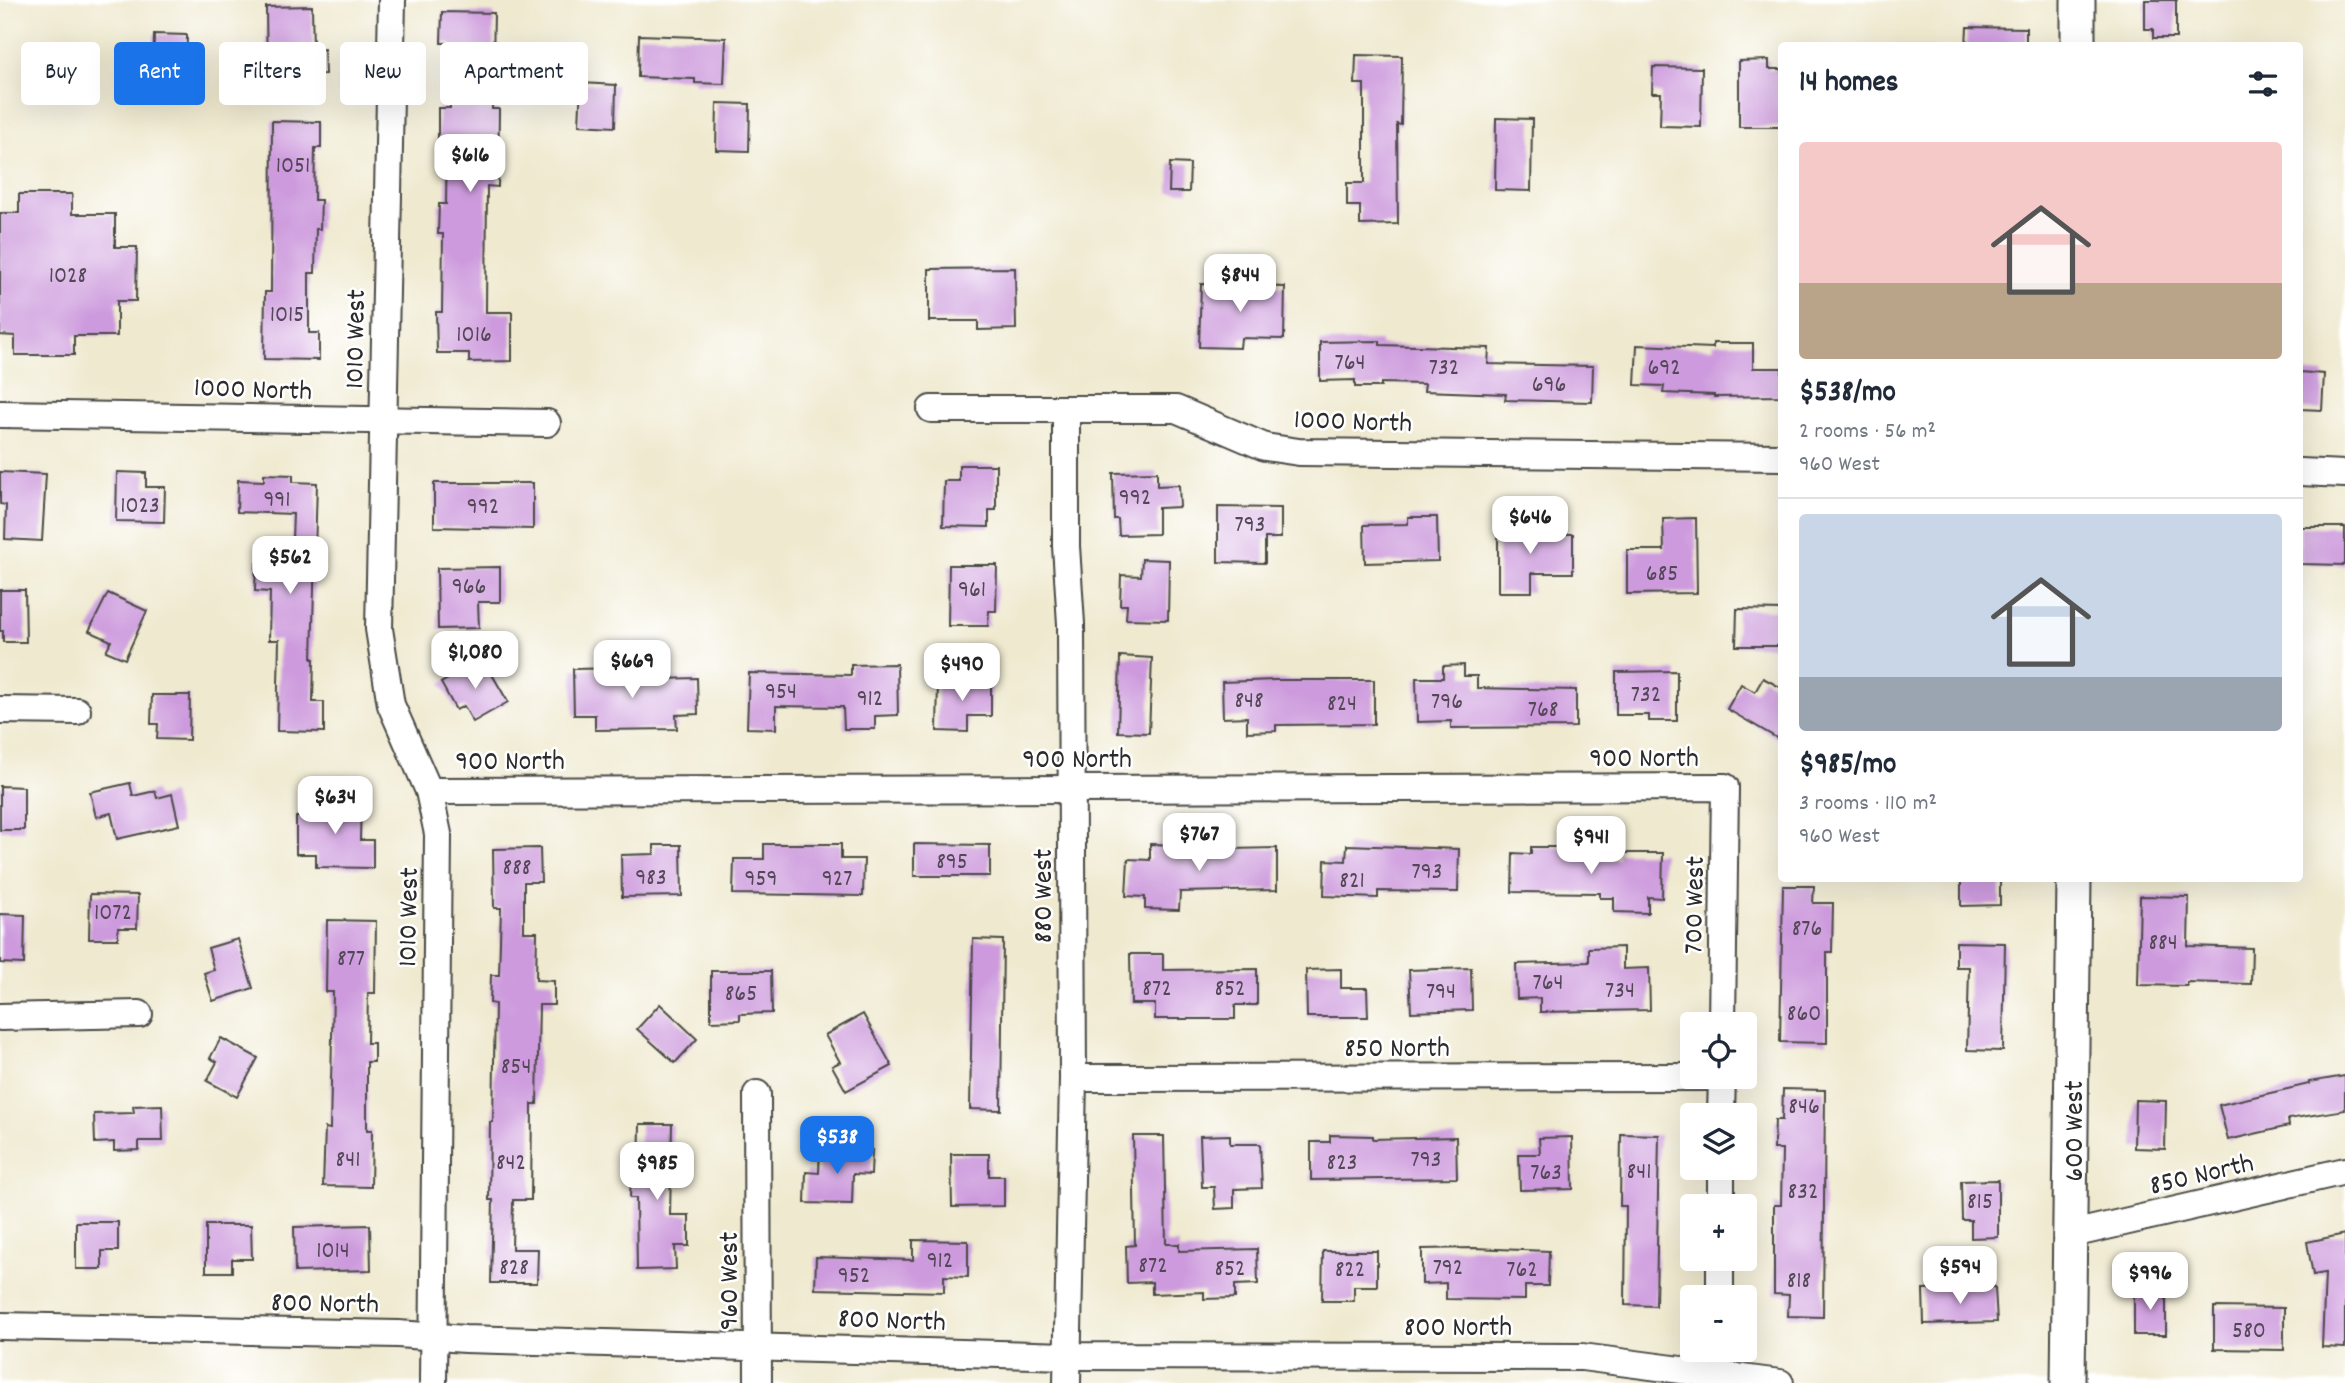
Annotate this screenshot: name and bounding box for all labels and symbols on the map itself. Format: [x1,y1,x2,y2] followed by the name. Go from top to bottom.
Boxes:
[429,134,511,194] pin: $616
[276,150,310,184] house number: 1051
[1199,254,1281,314] pin: $844
[49,260,87,294] house number: 1028
[337,289,379,389] street label: 1010 West
[270,299,304,333] house number: 1015
[456,319,492,353] house number: 1016
[1335,347,1365,381] house number: 764
[1429,352,1459,386] house number: 732
[1647,352,1681,386] house number: 692
[1532,369,1566,403] house number: 696
[193,370,313,414] street label: 1000 North
[1293,402,1413,446] street label: 1000 North
[1119,482,1151,516] house number: 992
[263,484,291,518] house number: 991
[120,490,160,524] house number: 1023
[467,491,499,525] house number: 992
[1489,496,1571,556] pin: $646
[1235,509,1265,543] house number: 793
[249,536,331,596] pin: $562
[1646,558,1678,592] house number: 685
[452,571,486,605] house number: 966
[958,574,986,608] house number: 961
[418,632,532,691] pin: $1,080
[591,640,673,700] pin: $669
[921,644,1003,703] pin: $490
[765,676,797,710] house number: 954
[1631,679,1661,713] house number: 732
[857,683,883,717] house number: 912
[1234,685,1264,719] house number: 848
[1431,686,1463,720] house number: 796
[1327,688,1357,722] house number: 824
[1528,694,1558,728] house number: 768
[1589,741,1699,781] street label: 900 North
[1022,742,1132,782] street label: 900 North
[455,744,565,784] street label: 900 North
[294,776,376,836] pin: $634
[1158,814,1240,873] pin: $767
[1550,816,1632,876] pin: $941
[936,846,968,880] house number: 895
[1026,849,1066,943] street label: 880 West
[503,852,531,886] house number: 888
[1412,856,1442,890] house number: 793
[1676,856,1718,955] street label: 700 West
[635,862,667,896] house number: 983
[744,863,778,897] house number: 959
[822,863,852,897] house number: 927
[1339,865,1365,899] house number: 821
[390,867,432,967] street label: 1010 West
[94,897,132,931] house number: 1072
[1792,913,1822,947] house number: 876
[2148,927,2178,961] house number: 884
[337,943,365,977] house number: 877
[1533,967,1563,1001] house number: 764
[1142,973,1172,1007] house number: 872
[1214,973,1246,1007] house number: 852
[1605,975,1635,1009] house number: 734
[1426,976,1456,1010] house number: 794
[725,978,757,1012] house number: 865
[1787,998,1821,1032] house number: 860
[1344,1031,1450,1071] street label: 850 North
[501,1051,531,1085] house number: 854
[2057,1080,2097,1182] street label: 600 West
[1788,1091,1820,1125] house number: 846
[796,1116,878,1176] pin: $538
[616,1142,698,1202] pin: $985
[336,1144,360,1178] house number: 841
[1411,1144,1441,1178] house number: 793
[2146,1145,2258,1208] street label: 850 North
[496,1147,526,1181] house number: 842
[1327,1147,1357,1181] house number: 823
[1627,1156,1651,1190] house number: 841
[1530,1157,1562,1191] house number: 763
[1788,1176,1818,1210] house number: 832
[1967,1186,1993,1220] house number: 815
[712,1232,752,1330] street label: 960 West
[316,1235,350,1269] house number: 1014
[927,1245,953,1279] house number: 912
[1919,1246,2001,1306] pin: $594
[1138,1250,1168,1284] house number: 872
[499,1252,529,1286] house number: 828
[1433,1252,1463,1286] house number: 792
[2109,1252,2191,1312] pin: $996
[1214,1253,1246,1287] house number: 852
[1335,1254,1365,1288] house number: 822
[1506,1254,1538,1288] house number: 762
[838,1260,870,1294] house number: 952
[1787,1265,1811,1299] house number: 818
[271,1285,379,1327] street label: 800 North
[837,1301,946,1345] street label: 800 North
[1404,1310,1512,1350] street label: 800 North
[2232,1315,2266,1349] house number: 580

